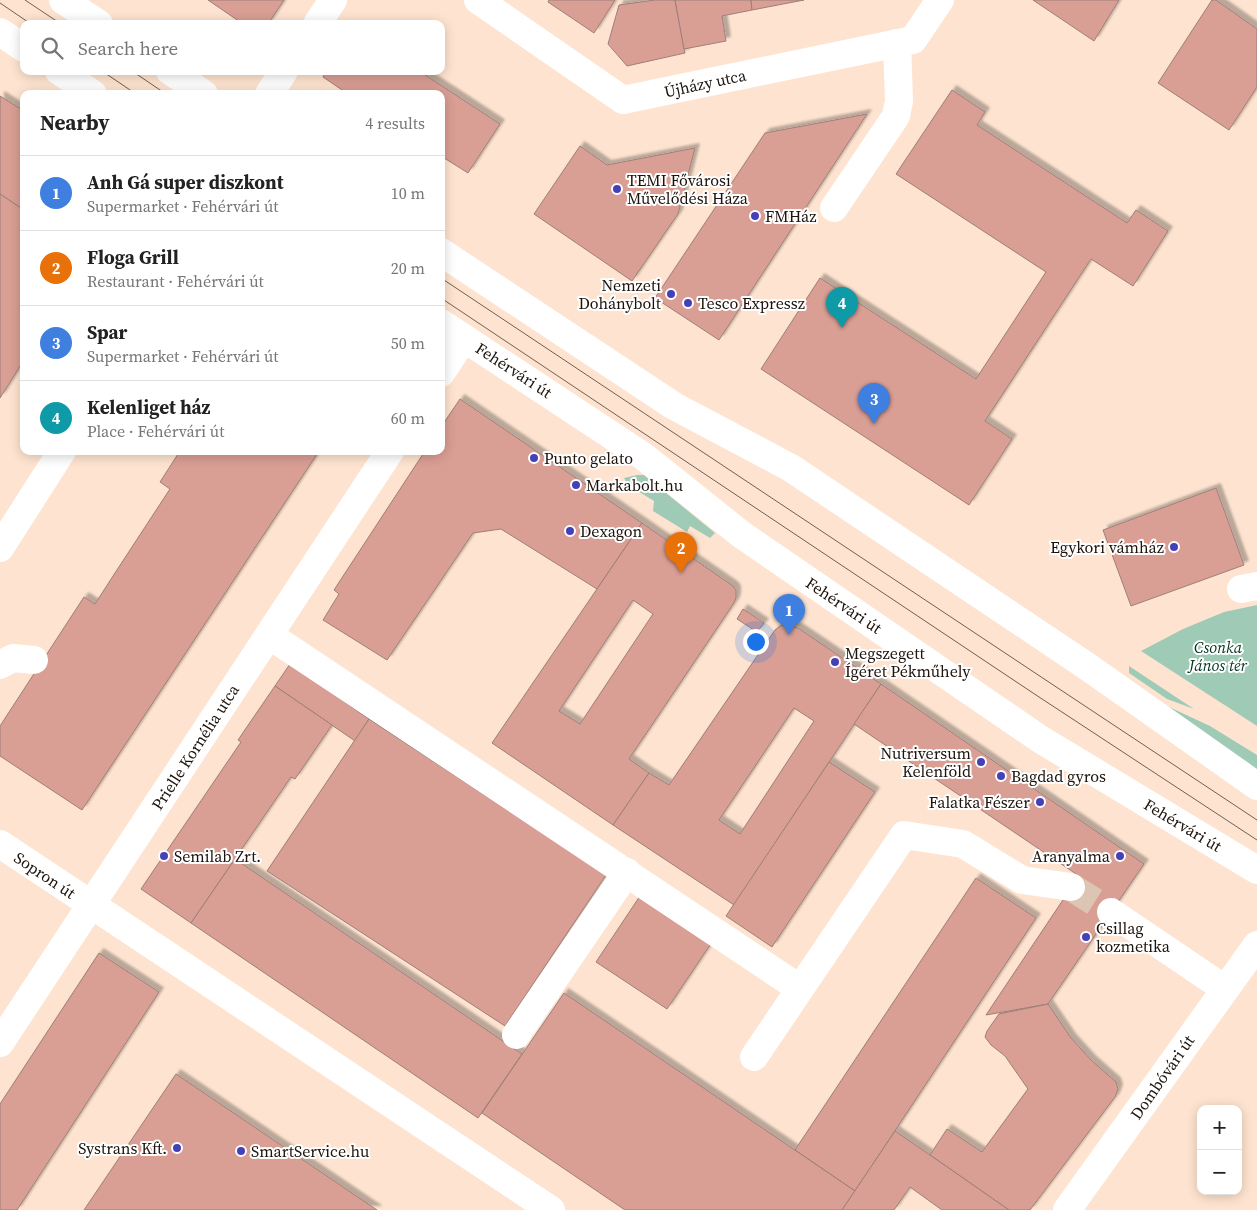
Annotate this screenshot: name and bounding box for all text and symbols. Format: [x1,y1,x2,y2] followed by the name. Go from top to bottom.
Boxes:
[20,20,445,75] search box
[38,34,66,62] icon: search
[78,35,178,61] text: Search here
[662,63,749,102] street label: Újházy utca
[40,108,110,137] text: Nearby
[365,112,425,134] text: 4 results
[87,169,284,195] text: Anh Gá super diszkont
[627,169,749,209] place label: TEMI Fővárosi Művelődési Háza
[52,182,60,204] text: 1
[391,182,425,204] text: 10 m
[611,183,623,195] marker: TEMI Fővárosi Művelődési Háza
[87,195,279,217] text: Supermarket · Fehérvári út
[765,205,816,227] place label: FMHáz
[749,210,761,222] marker: FMHáz
[87,244,179,270] text: Floga Grill
[52,257,60,279] text: 2
[391,257,425,279] text: 20 m
[87,270,264,292] text: Restaurant · Fehérvári út
[578,274,662,314] place label: Nemzeti Dohánybolt
[826,287,858,328] pin: 4
[665,288,677,300] marker: Nemzeti Dohánybolt
[698,292,805,314] place label: Tesco Expressz
[682,297,694,309] marker: Tesco Expressz
[87,319,127,345] text: Spar
[52,332,60,354] text: 3
[391,332,425,354] text: 50 m
[472,337,557,403] street label: Fehérvári út
[87,345,279,367] text: Supermarket · Fehérvári út
[858,383,890,424] pin: 3
[87,394,210,420] text: Kelenliget ház
[52,407,60,429] text: 4
[391,407,425,429] text: 60 m
[87,420,224,442] text: Place · Fehérvári út
[544,447,633,469] place label: Punto gelato
[528,452,540,464] marker: Punto gelato
[586,474,683,496] place label: Markabolt.hu
[570,479,582,491] marker: Markabolt.hu
[580,520,643,542] place label: Dexagon
[564,525,576,537] marker: Dexagon
[665,532,697,573] pin: 2
[1050,536,1164,558] place label: Egykori vámház
[1168,541,1180,553] marker: Egykori vámház
[802,572,887,639] street label: Fehérvári út
[773,594,805,635] pin: 1
[743,629,769,655] your location
[1187,636,1248,676] park label: Csonka János tér
[845,642,971,682] place label: Megszegett Ígéret Pékműhely
[829,656,841,668] marker: Megszegett Ígéret Pékműhely
[146,679,244,814] street label: Prielle Kornélia utca
[881,742,971,782] place label: Nutriversum Kelenföld
[975,756,987,768] marker: Nutriversum Kelenföld
[1011,765,1106,787] place label: Bagdad gyros
[995,770,1007,782] marker: Bagdad gyros
[929,791,1030,813] place label: Falatka Fészer
[1140,793,1227,857] street label: Fehérvári út
[1034,796,1046,808] marker: Falatka Fészer
[174,845,261,867] place label: Semilab Zrt.
[1032,845,1111,867] place label: Aranyalma
[10,846,81,904] street label: Sopron út
[158,850,170,862] marker: Semilab Zrt.
[1114,850,1126,862] marker: Aranyalma
[1096,917,1171,957] place label: Csillag kozmetika
[1080,931,1092,943] marker: Csillag kozmetika
[1125,1030,1200,1124] street label: Dombóvári út
[1197,1105,1242,1195] map controls
[1197,1105,1242,1150] button: +
[78,1137,167,1159] place label: Systrans Kft.
[251,1140,369,1162] place label: SmartService.hu
[171,1142,183,1154] marker: Systrans Kft.
[235,1145,247,1157] marker: SmartService.hu
[1197,1150,1242,1195] button: −

